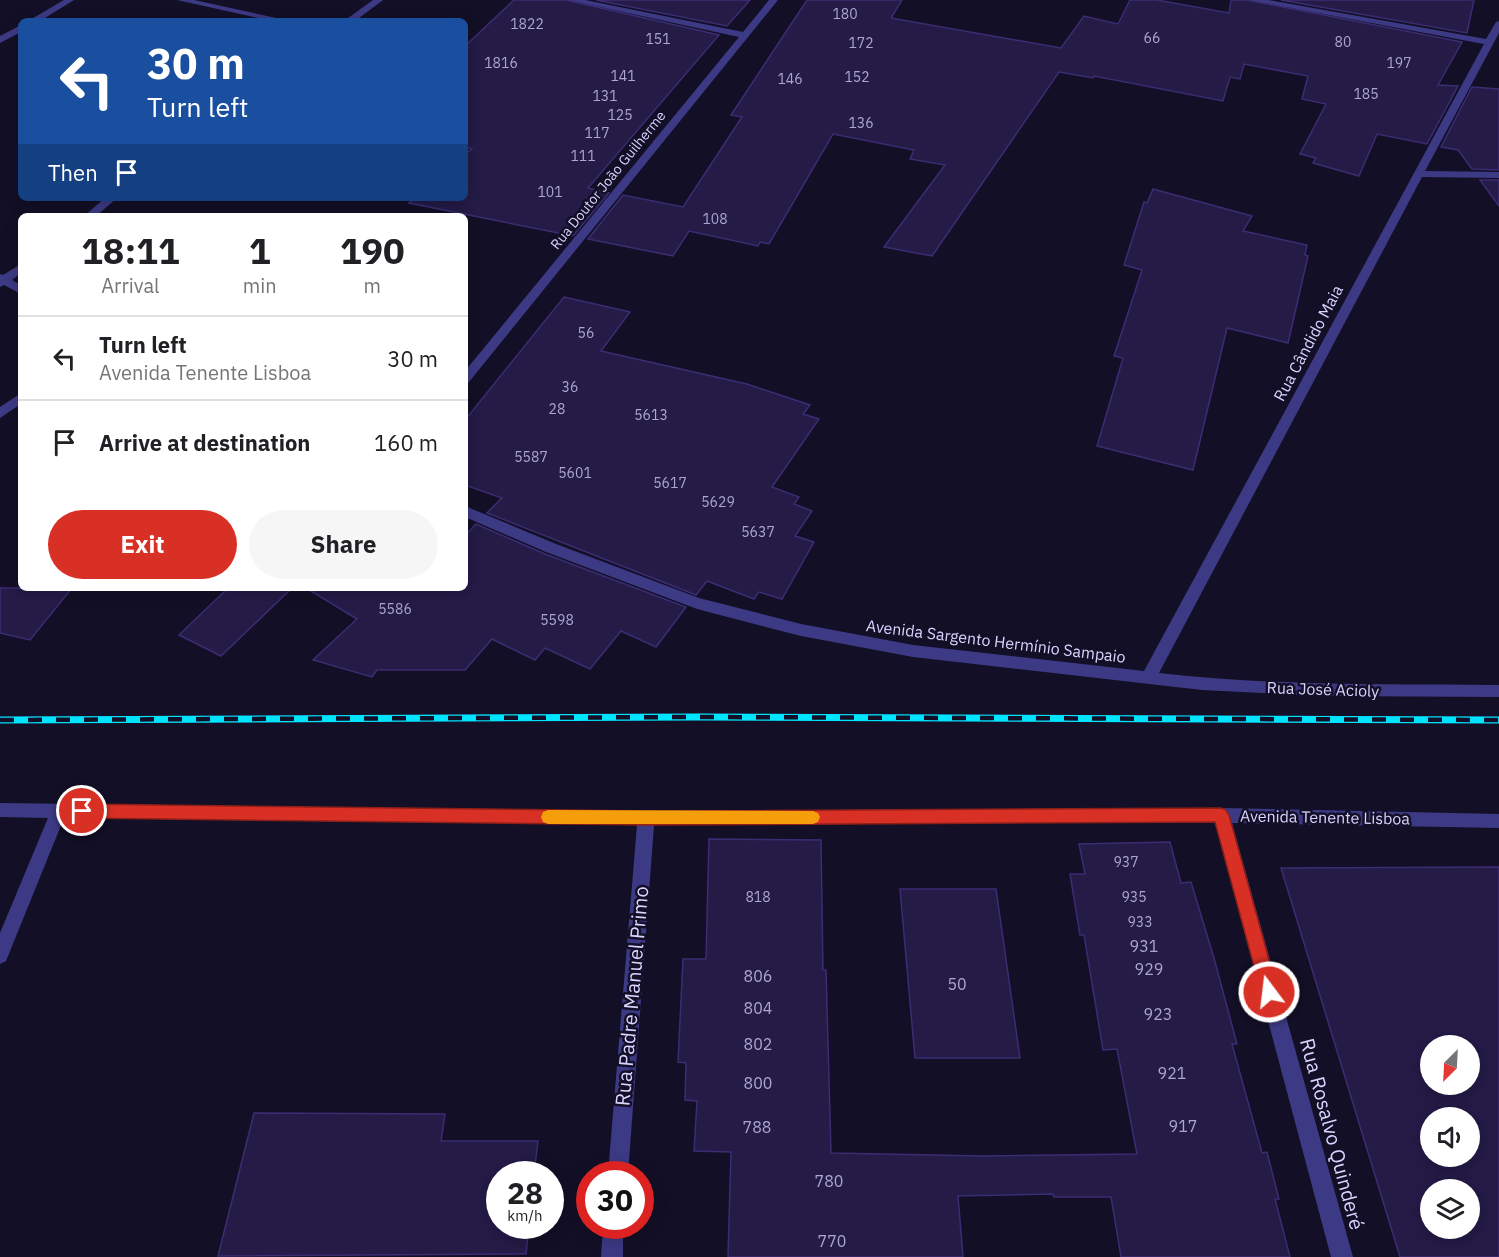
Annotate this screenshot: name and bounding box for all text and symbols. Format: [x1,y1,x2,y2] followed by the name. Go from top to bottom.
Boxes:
[832,5,858,23] house number: 180
[510,15,544,33] house number: 1822
[1144,29,1160,47] house number: 66
[645,30,671,48] house number: 151
[1335,33,1351,51] house number: 80
[848,34,874,52] house number: 172
[147,36,245,91] text: 30 m
[48,42,126,120] icon: left
[484,54,518,72] house number: 1816
[1386,54,1412,72] house number: 197
[610,67,636,85] house number: 141
[844,68,870,86] house number: 152
[777,70,803,88] house number: 146
[1353,85,1379,103] house number: 185
[592,87,618,105] house number: 131
[147,89,248,124] text: Turn left
[607,106,633,124] house number: 125
[546,107,670,253] street label: Rua Doutor João Guilherme
[848,114,874,132] house number: 136
[584,124,610,142] house number: 117
[570,147,596,165] house number: 111
[110,156,143,189] icon: arrive
[48,158,98,187] text: Then
[537,183,563,201] house number: 101
[702,210,728,228] house number: 108
[81,227,180,274] text: 18:11
[249,227,271,274] text: 1
[340,227,405,274] text: 190
[101,272,160,299] text: Arrival
[243,272,277,299] text: min
[364,272,381,299] text: m
[1269,281,1347,404] street label: Rua Cândido Maia
[578,324,594,342] house number: 56
[99,330,187,359] text: Turn left
[48,342,81,375] icon: left
[387,344,438,373] text: 30 m
[99,359,311,386] text: Avenida Tenente Lisboa
[562,378,578,396] house number: 36
[549,400,565,418] house number: 28
[634,406,668,424] house number: 5613
[48,426,81,459] icon: arrive
[99,428,310,457] text: Arrive at destination
[374,428,438,457] text: 160 m
[514,448,548,466] house number: 5587
[558,464,592,482] house number: 5601
[653,474,687,492] house number: 5617
[701,493,735,511] house number: 5629
[48,510,237,579] button: Exit
[249,510,438,579] button: Share
[741,523,775,541] house number: 5637
[378,600,412,618] house number: 5586
[540,611,574,629] house number: 5598
[865,615,1127,667] street label: Avenida Sargento Hermínio Sampaio
[1266,677,1380,701] street label: Rua José Acioly
[56,785,107,836] pin
[65,794,98,827] icon: arrive
[1240,806,1410,828] street label: Avenida Tenente Lisboa
[1113,853,1139,871] house number: 937
[608,885,655,1107] street label: Rua Padre Manuel Primo
[745,888,771,906] house number: 818
[1121,888,1147,906] house number: 935
[1127,913,1153,931] house number: 933
[1130,936,1158,956] house number: 931
[1135,959,1163,979] house number: 929
[1237,960,1301,1024] position arrow
[744,966,772,986] house number: 806
[947,974,967,994] house number: 50
[744,998,772,1018] house number: 804
[1144,1004,1172,1024] house number: 923
[744,1034,772,1054] house number: 802
[1294,1035,1371,1233] street label: Rua Rosalvo Quinderé
[1420,1035,1480,1095] north arrow
[1420,1035,1480,1239] map controls
[1158,1063,1186,1083] house number: 921
[744,1073,772,1093] house number: 800
[1420,1107,1480,1167] button: sound
[1169,1116,1197,1136] house number: 917
[743,1117,771,1137] house number: 788
[576,1161,654,1239] speed limit sign: 30
[815,1171,843,1191] house number: 780
[507,1173,543,1212] text: 28
[1420,1179,1480,1239] button: layers
[507,1206,543,1225] text: km/h
[818,1231,846,1251] house number: 770

